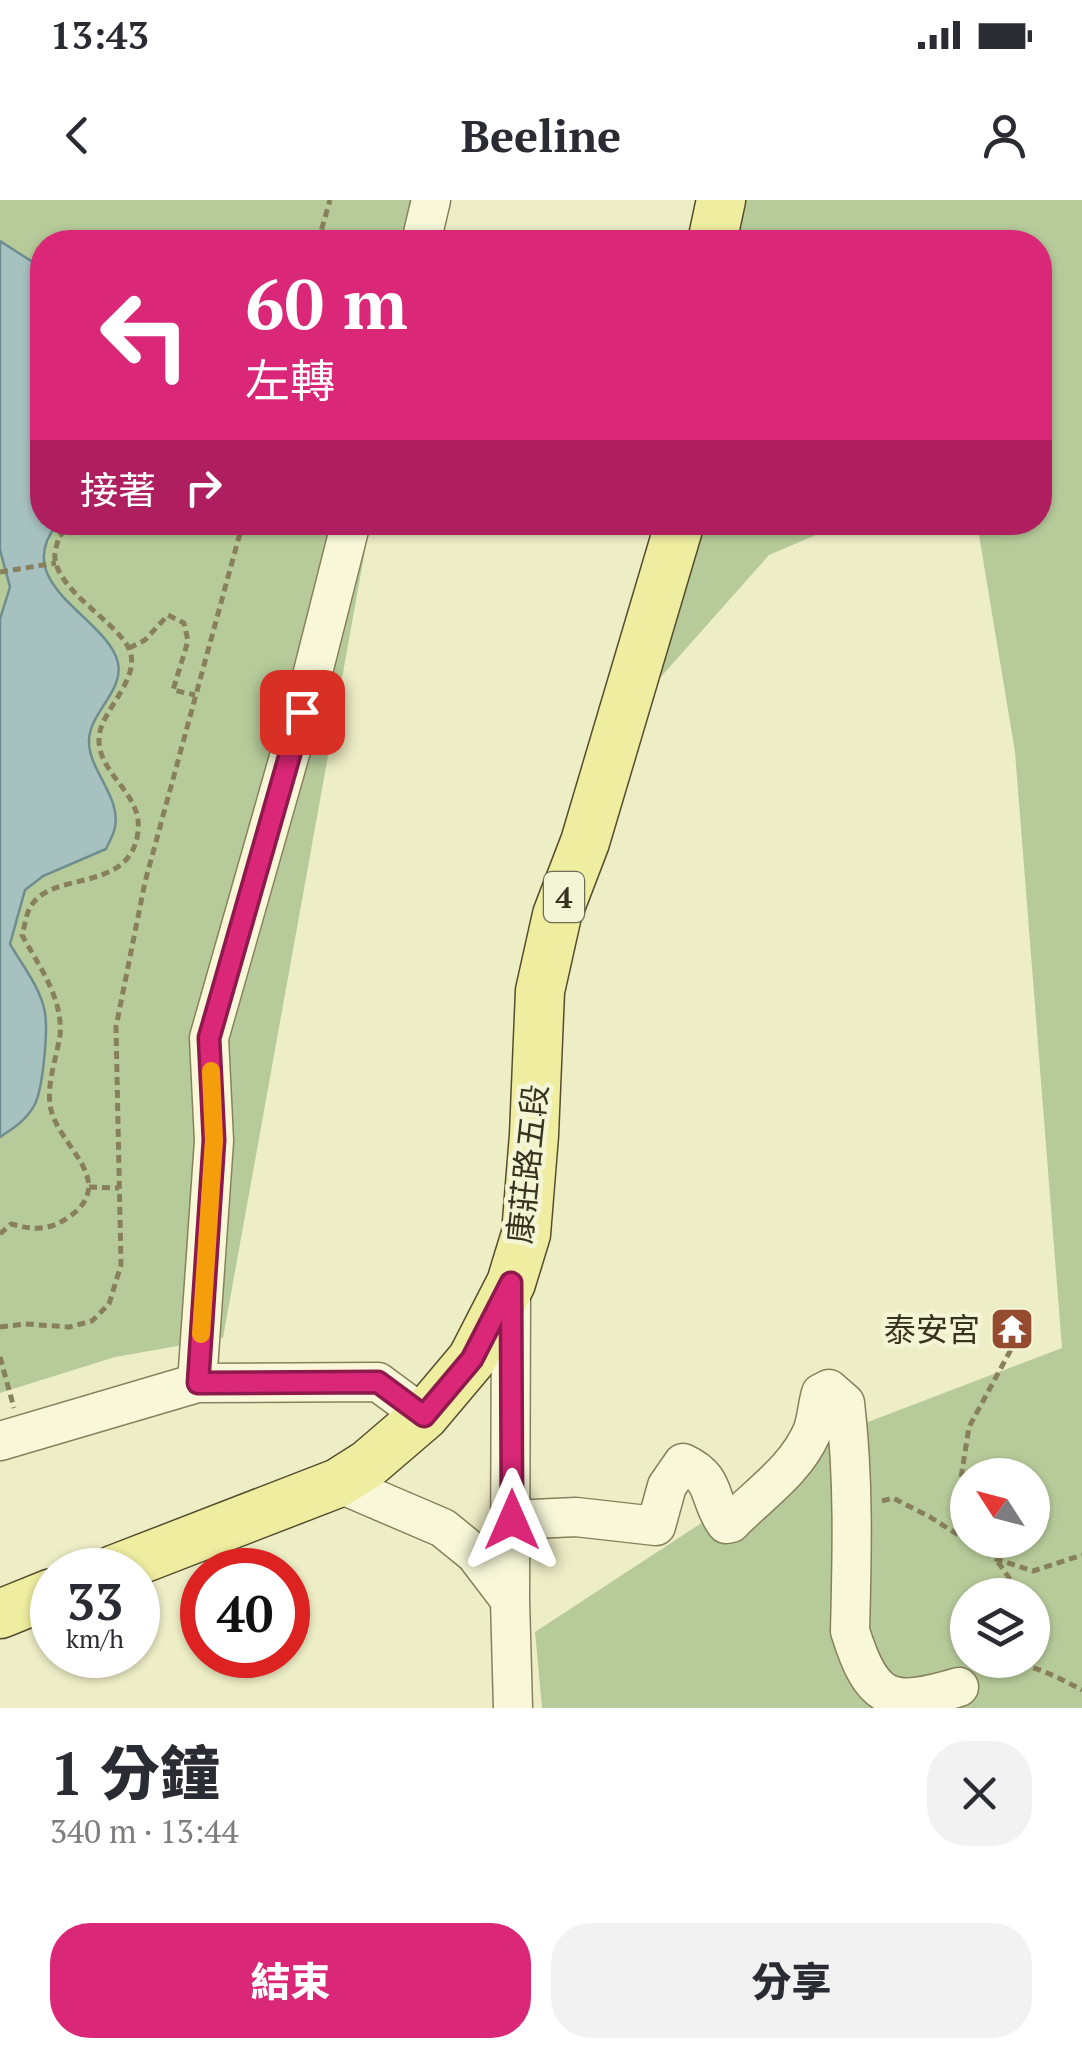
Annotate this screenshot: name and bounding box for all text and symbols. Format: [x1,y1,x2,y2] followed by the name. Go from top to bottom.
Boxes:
[50,10,149,60] text: 13:43
[461,105,621,165] text: Beeline
[50,108,105,163] icon: back
[977,108,1032,163] icon: person
[245,256,408,349] text: 60 m
[80,270,210,400] icon: left
[245,350,335,410] text: 左轉
[176,460,231,515] icon: right
[80,465,156,515] text: 接著
[260,670,345,755] pin
[275,685,330,740] icon: arrive
[544,872,584,922] road number: 4
[498,1082,556,1246] street label: 康莊路五段
[989,1306,1035,1352] temple icon: 泰安宮
[884,1308,980,1350] place label: 泰安宮
[950,1458,1050,1558] north arrow
[950,1458,1050,1678] map controls
[460,1468,564,1572] position arrow
[180,1548,310,1678] speed limit sign: 40
[67,1568,123,1634] text: 33
[950,1578,1050,1678] button: layers
[66,1622,124,1655] text: km/h
[50,1733,220,1812] text: 1 分鐘
[927,1741,1032,1846] button: close
[50,1810,238,1852] text: 340 m · 13:44
[50,1923,531,2038] button: 結束
[551,1923,1032,2038] button: 分享

